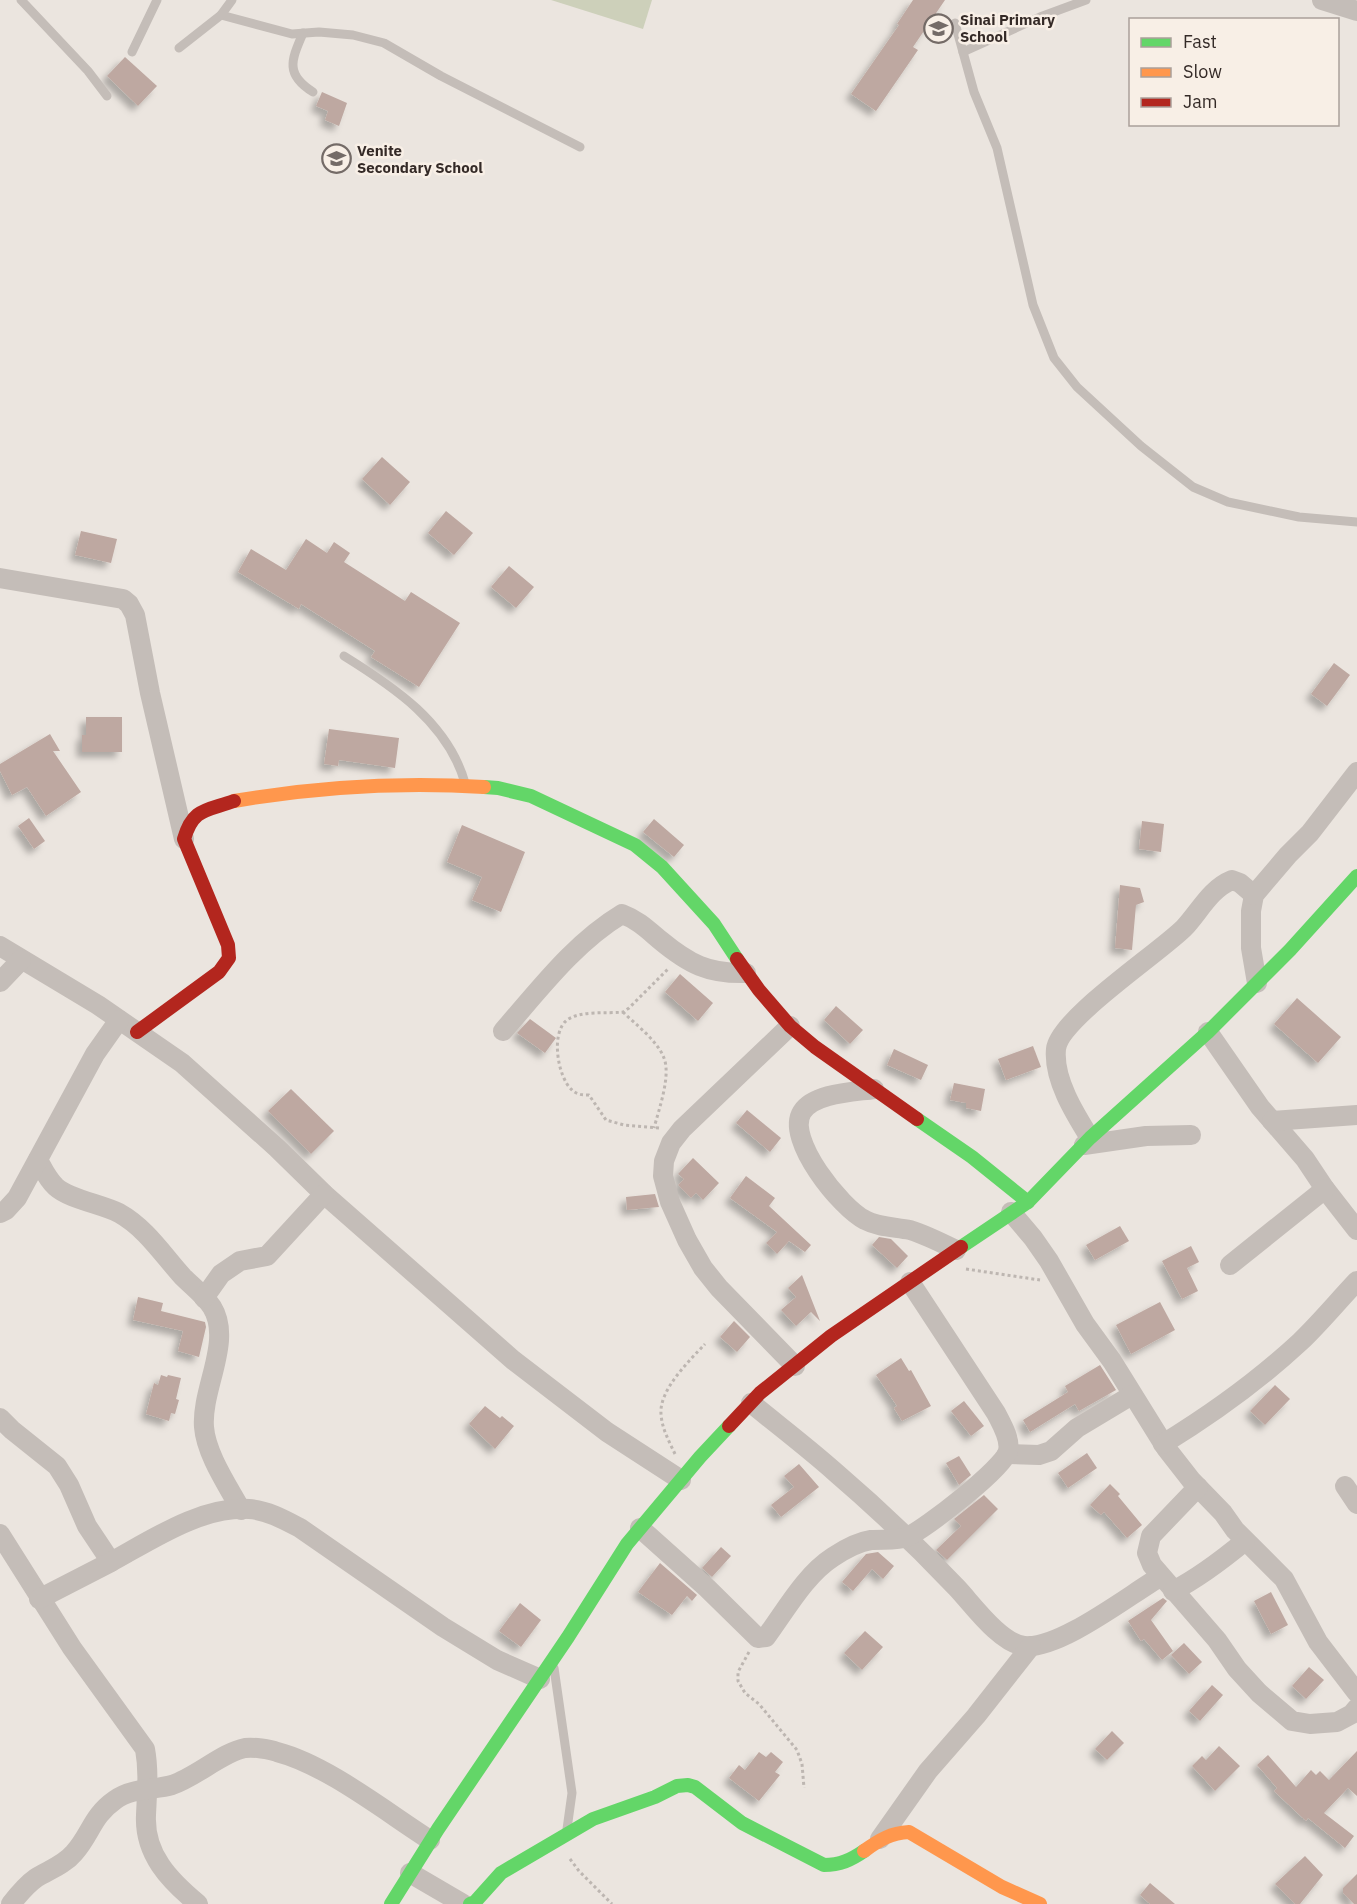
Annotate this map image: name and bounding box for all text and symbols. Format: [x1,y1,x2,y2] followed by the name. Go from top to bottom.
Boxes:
[960,10,1055,46] place label: Sinai Primary School
[923,12,955,44] school or university icon: Sinai Primary School
[1129,18,1339,126] legend
[1183,30,1217,53] text: Fast
[1183,60,1222,83] text: Slow
[1183,90,1218,113] text: Jam
[357,141,483,177] place label: Venite Secondary School
[320,143,352,175] school or university icon: Venite Secondary School

